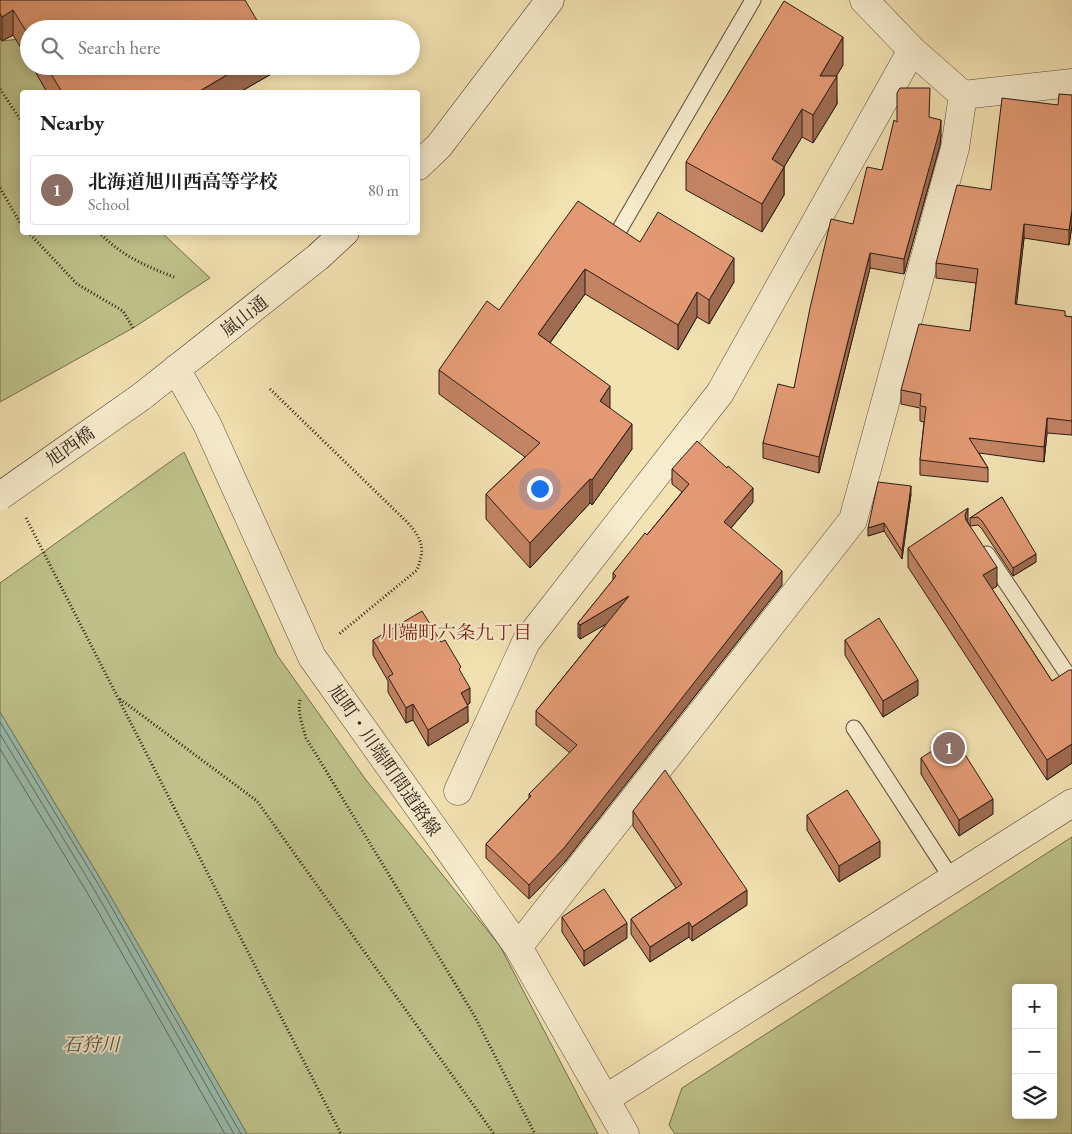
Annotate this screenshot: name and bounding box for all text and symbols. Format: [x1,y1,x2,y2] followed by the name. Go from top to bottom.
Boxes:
[20,20,420,75] search box
[38,34,66,62] icon: search
[78,35,160,60] text: Search here
[40,109,104,136] text: Nearby
[88,169,278,194] text: 北海道旭川西高等学校
[53,180,61,201] text: 1
[368,180,399,201] text: 80 m
[88,194,130,215] text: School
[216,290,272,342] street label: 嵐山通
[41,421,99,471] street label: 旭西橋
[527,476,553,502] your location
[380,620,532,645] district label: 川端町六条九丁目
[324,680,446,840] street label: 旭町・川端町間道路線
[933,729,965,767] pin: 1
[1012,984,1057,1119] map controls
[1012,984,1057,1029] button: +
[1012,1029,1057,1074] button: −
[62,1032,121,1057] water label: 石狩川
[1012,1074,1057,1119] button: layers

